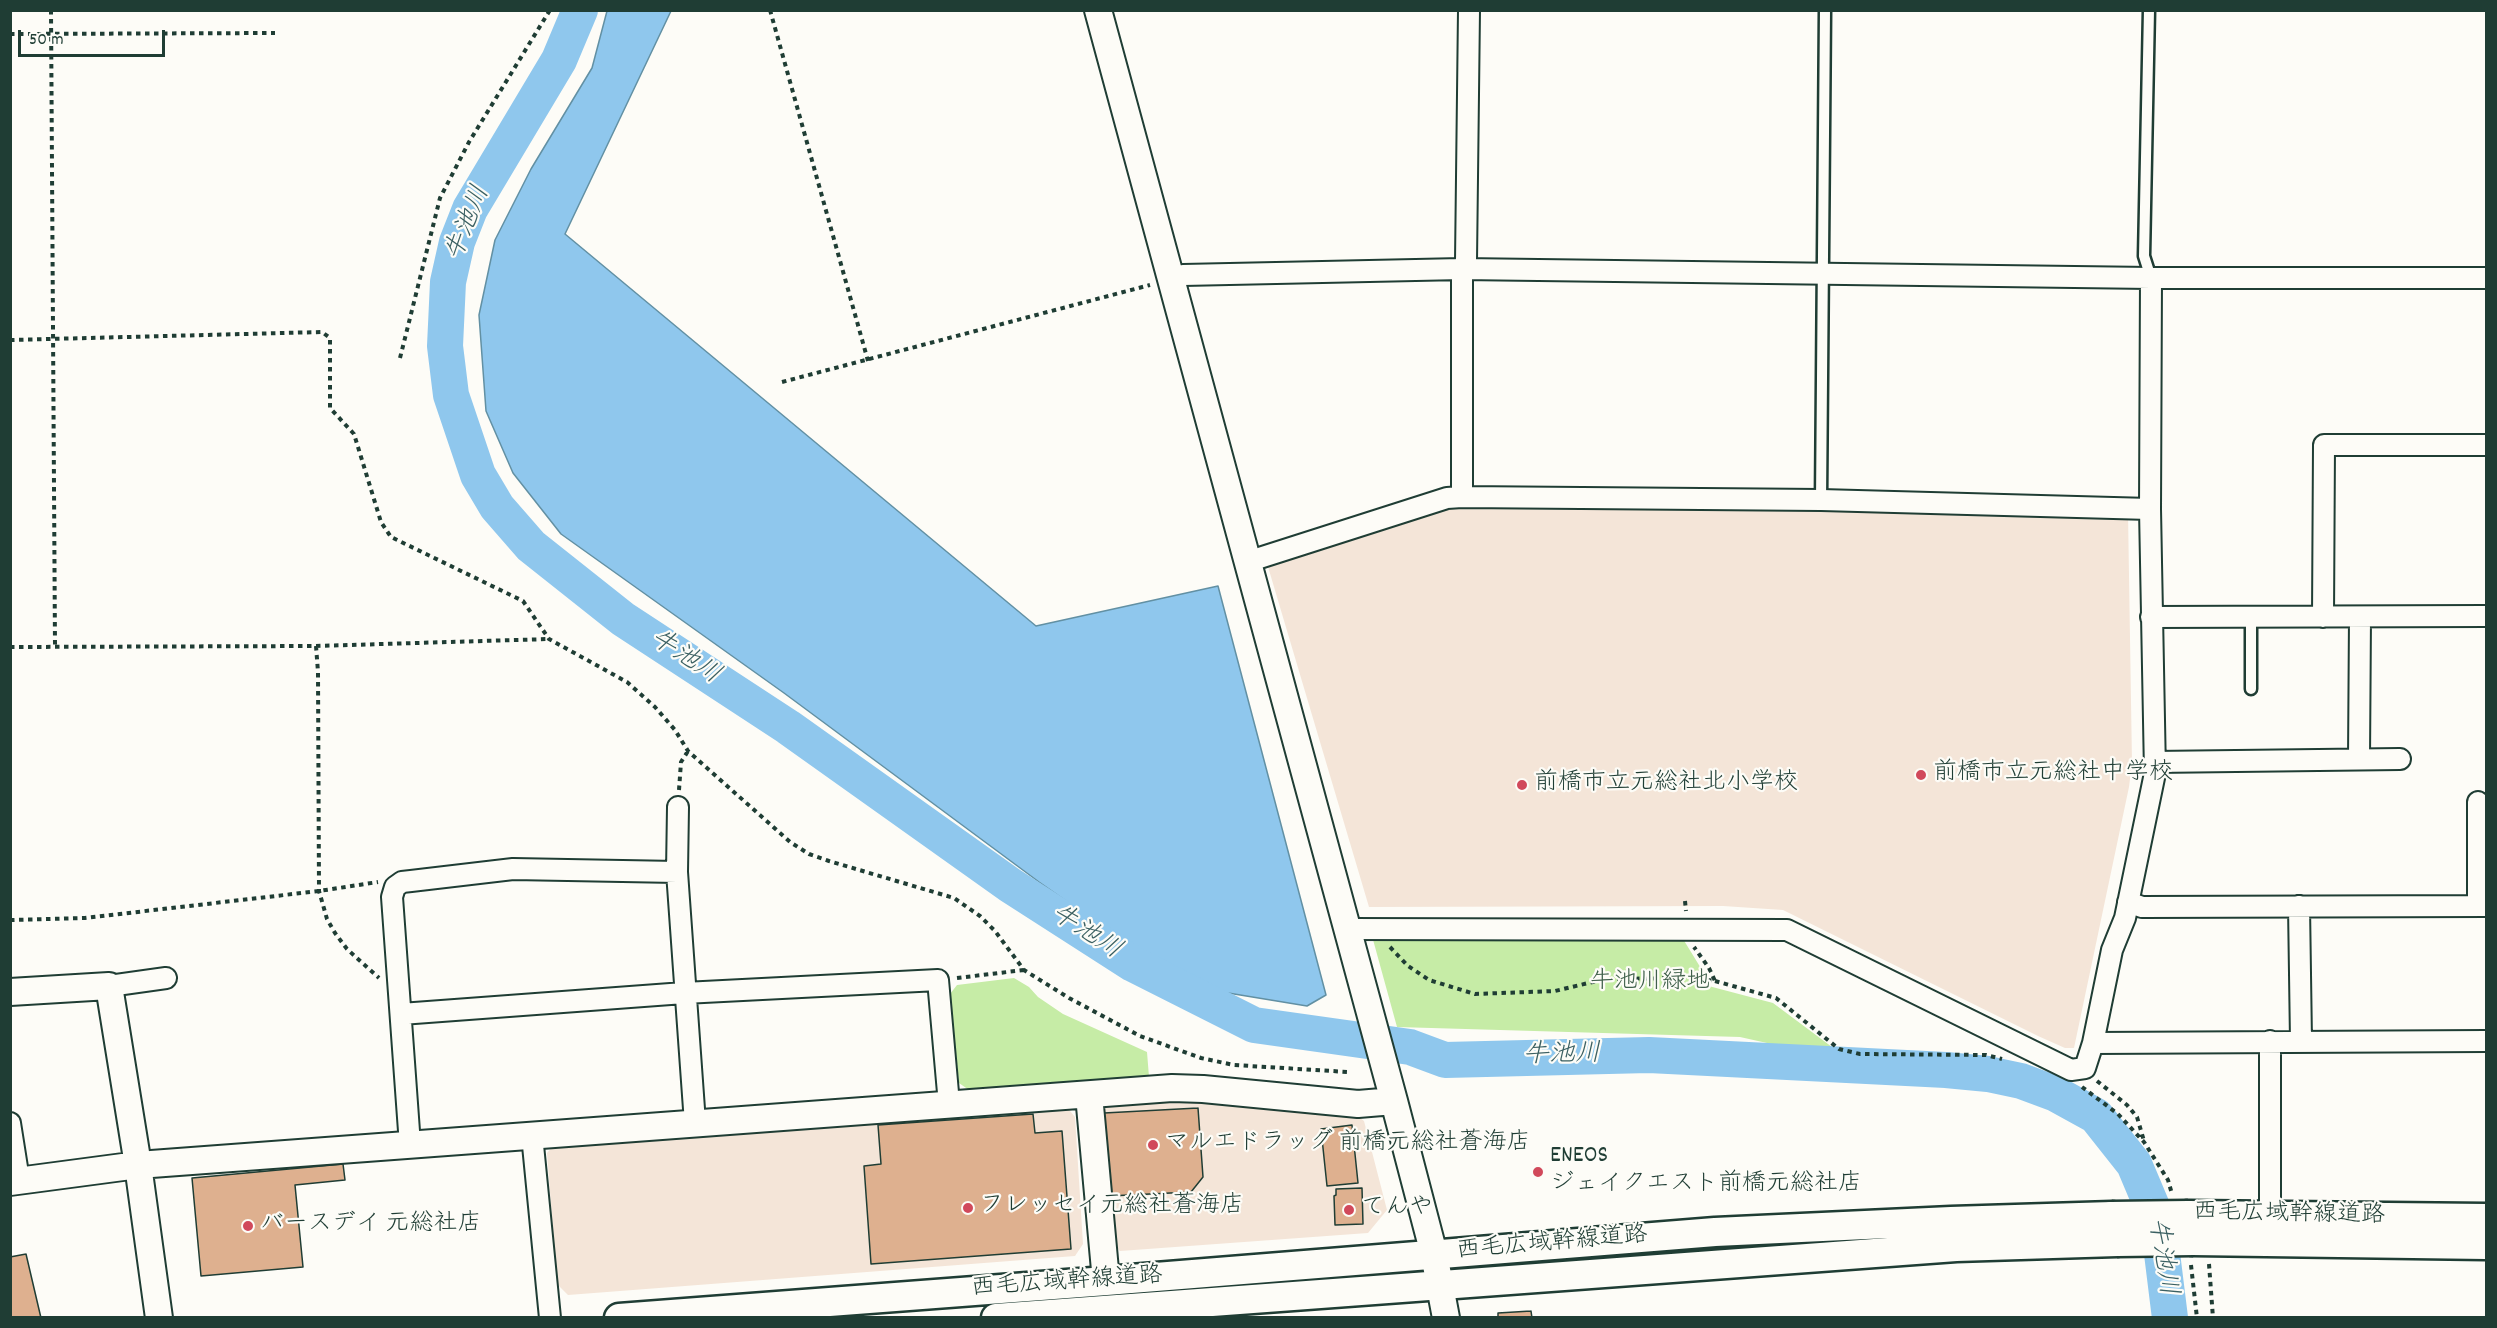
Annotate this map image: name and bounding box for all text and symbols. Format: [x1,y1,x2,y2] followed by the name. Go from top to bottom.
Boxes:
[21,18,168,56] scale bar
[29,28,64,53] text: 50 m
[441,182,499,266] water label: 牛池川
[643,625,725,693] water label: 牛池川
[1933,761,2173,789] place label: 前橋市立元総社中学校
[1914,768,1928,782] marker: 前橋市立元総社中学校
[1534,771,1798,799] place label: 前橋市立元総社北小学校
[1515,778,1529,792] marker: 前橋市立元総社北小学校
[1044,900,1126,968] water label: 牛池川
[1590,970,1710,998] park label: 牛池川緑地
[1523,1041,1601,1073] water label: 牛池川
[1165,1131,1530,1159] place label: マルエドラッグ 前橋元総社蒼海店
[1146,1138,1160,1152] marker: マルエドラッグ 前橋元総社蒼海店
[1550,1144,1862,1200] place label: ENEOS ジェイクエスト前橋元総社店
[1531,1165,1545,1179] marker: ENEOS ジェイクエスト前橋元総社店
[980,1194,1244,1222] place label: フレッセイ元総社蒼海店
[1361,1196,1433,1224] place label: てんや
[2193,1200,2385,1232] street label: 西毛広域幹線道路
[961,1201,975,1215] marker: フレッセイ元総社蒼海店
[1342,1203,1356,1217] marker: てんや
[260,1212,481,1240] place label: バースデイ 元総社店
[2138,1216,2182,1298] water label: 牛池川
[241,1219,255,1233] marker: バースデイ 元総社店
[1455,1222,1649,1268] street label: 西毛広域幹線道路
[970,1263,1164,1305] street label: 西毛広域幹線道路

